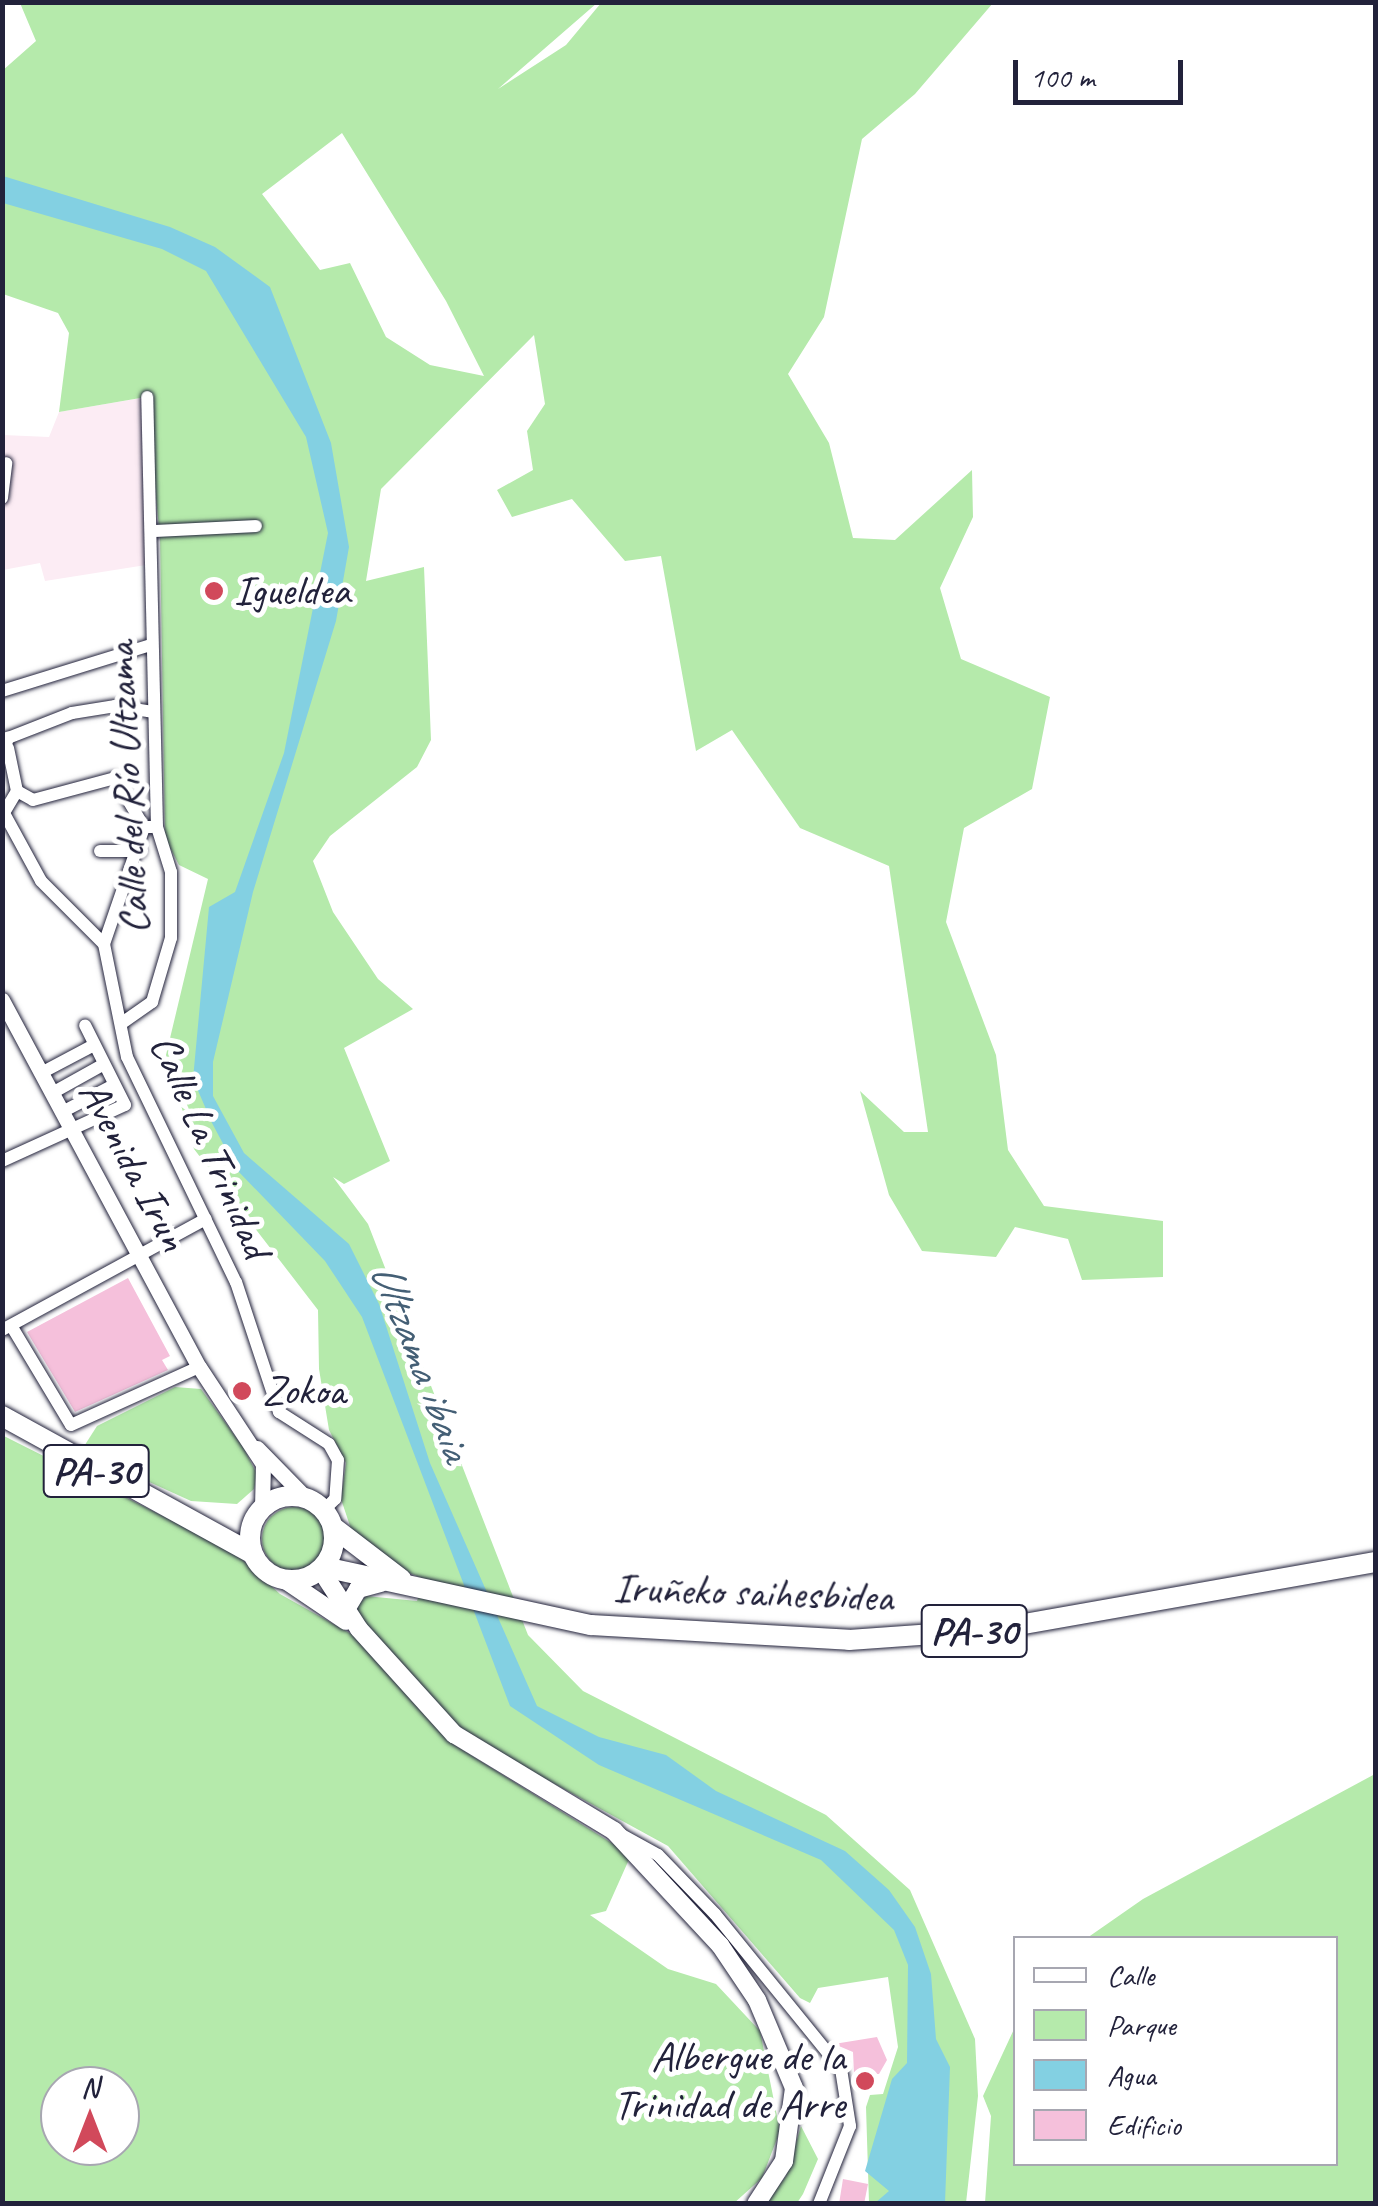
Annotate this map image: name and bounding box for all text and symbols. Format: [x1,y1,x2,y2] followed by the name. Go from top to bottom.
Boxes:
[1018,40,1188,102] scale bar
[1030,58,1095,96] text: 100 m
[234,566,350,616] place label: Igueldea
[203,580,225,602] marker: Igueldea
[95,640,161,936] street label: Calle del Río Ultzama
[138,1027,282,1265] street label: Calle La Trinidad
[67,1072,199,1260] street label: Avenida Irun
[359,1254,483,1468] water label: Ultzama ibaia
[262,1366,345,1416] place label: Zokoa
[231,1380,253,1402] marker: Zokoa
[41,1436,151,1506] road number: PA-30
[612,1563,894,1623] street label: Iruñeko saihesbidea
[919,1596,1029,1666] road number: PA-30
[1013,1936,1338,2166] legend
[1107,1956,1154,1994] text: Calle
[1107,2006,1176,2044] text: Parque
[614,2032,845,2130] place label: Albergue de la Trinidad de Arre
[1107,2056,1156,2094] text: Agua
[40,2066,140,2166] north arrow
[81,2070,99,2105] text: N
[854,2070,876,2092] marker: Albergue de la Trinidad de Arre
[1107,2106,1181,2144] text: Edificio

